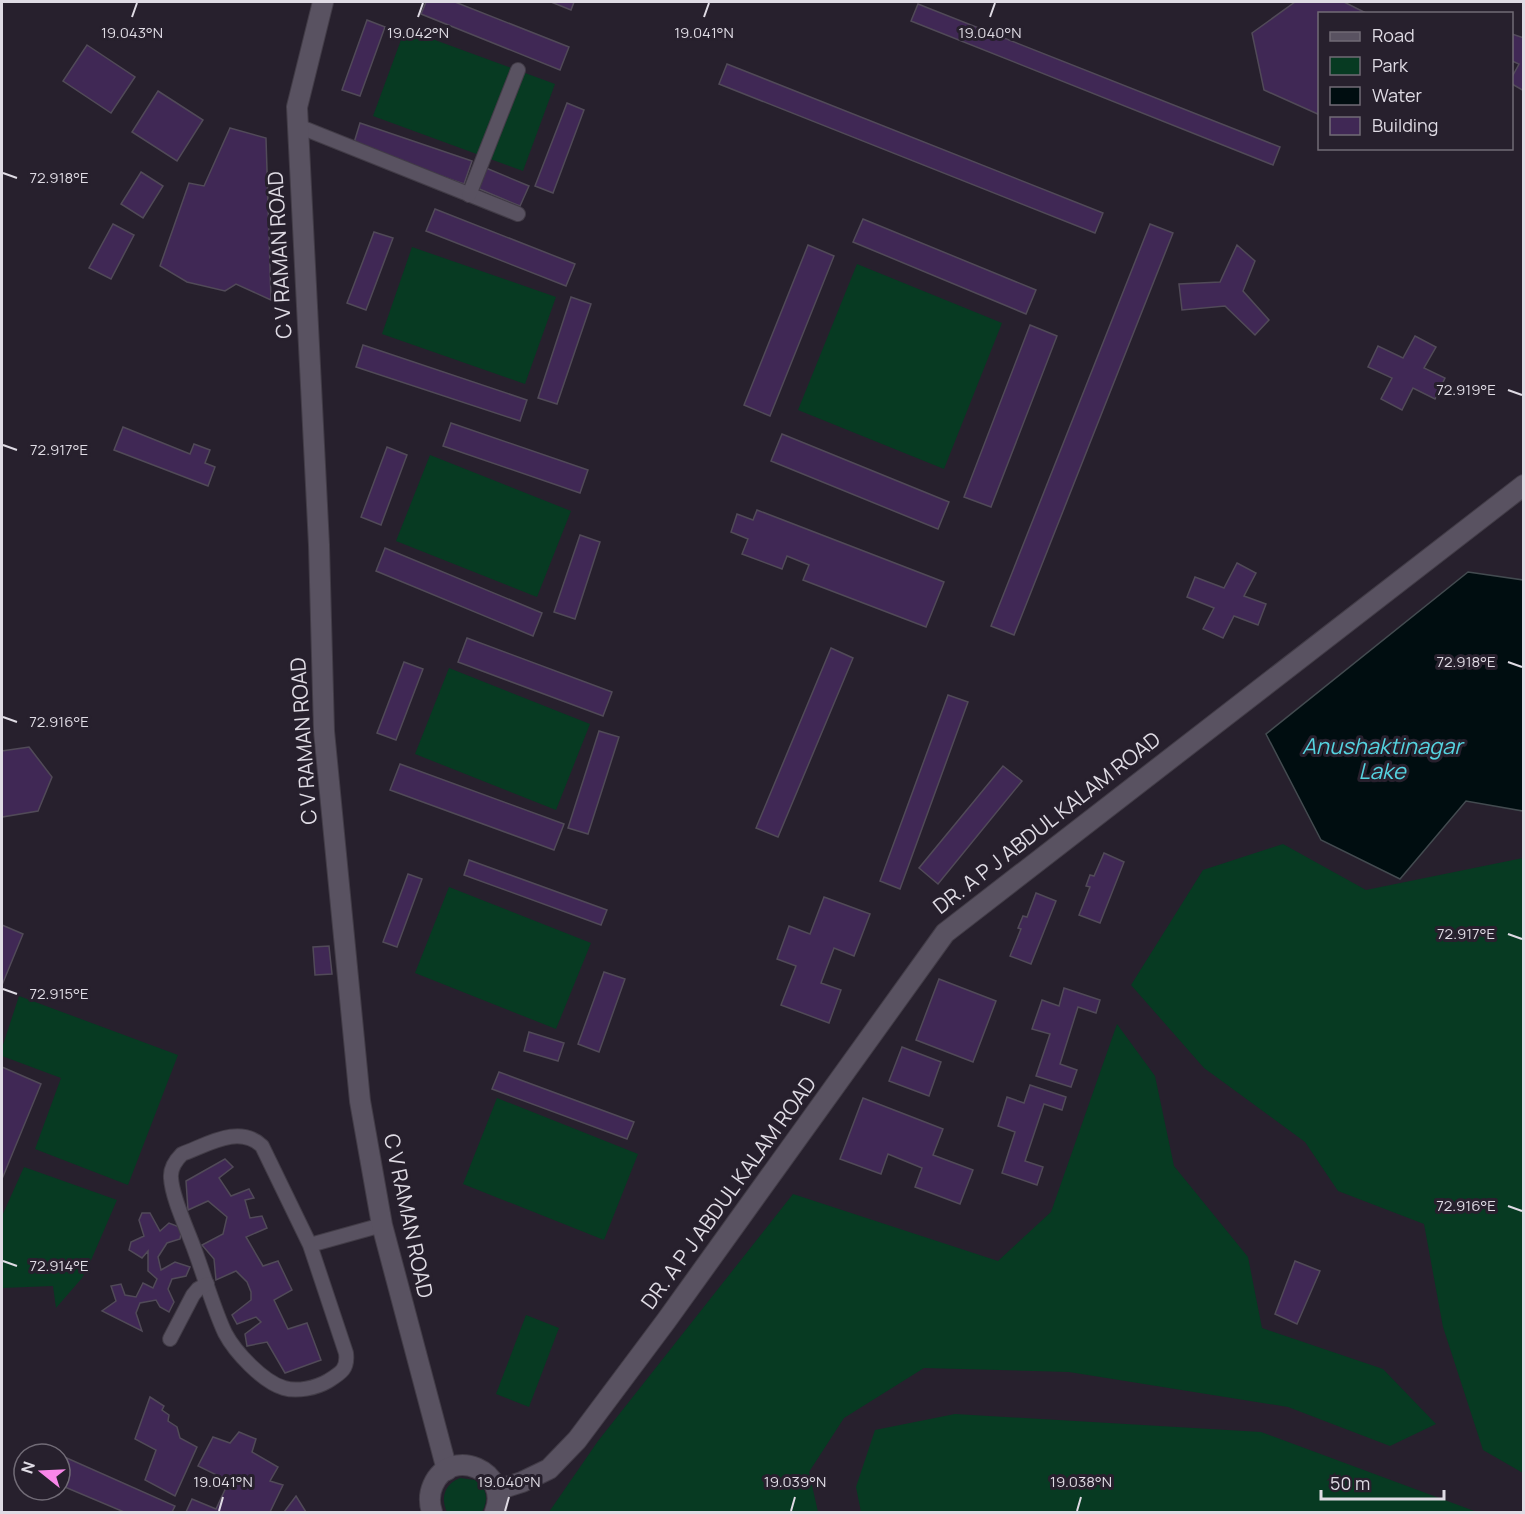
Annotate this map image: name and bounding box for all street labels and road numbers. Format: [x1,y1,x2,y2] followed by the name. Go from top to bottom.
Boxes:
[261,171,297,339] street label: C V RAMAN ROAD
[283,657,323,826] street label: C V RAMAN ROAD
[927,725,1166,920] street label: DR. A P J ABDUL KALAM ROAD
[634,1070,822,1314] street label: DR. A P J ABDUL KALAM ROAD
[378,1131,440,1301] street label: C V RAMAN ROAD

